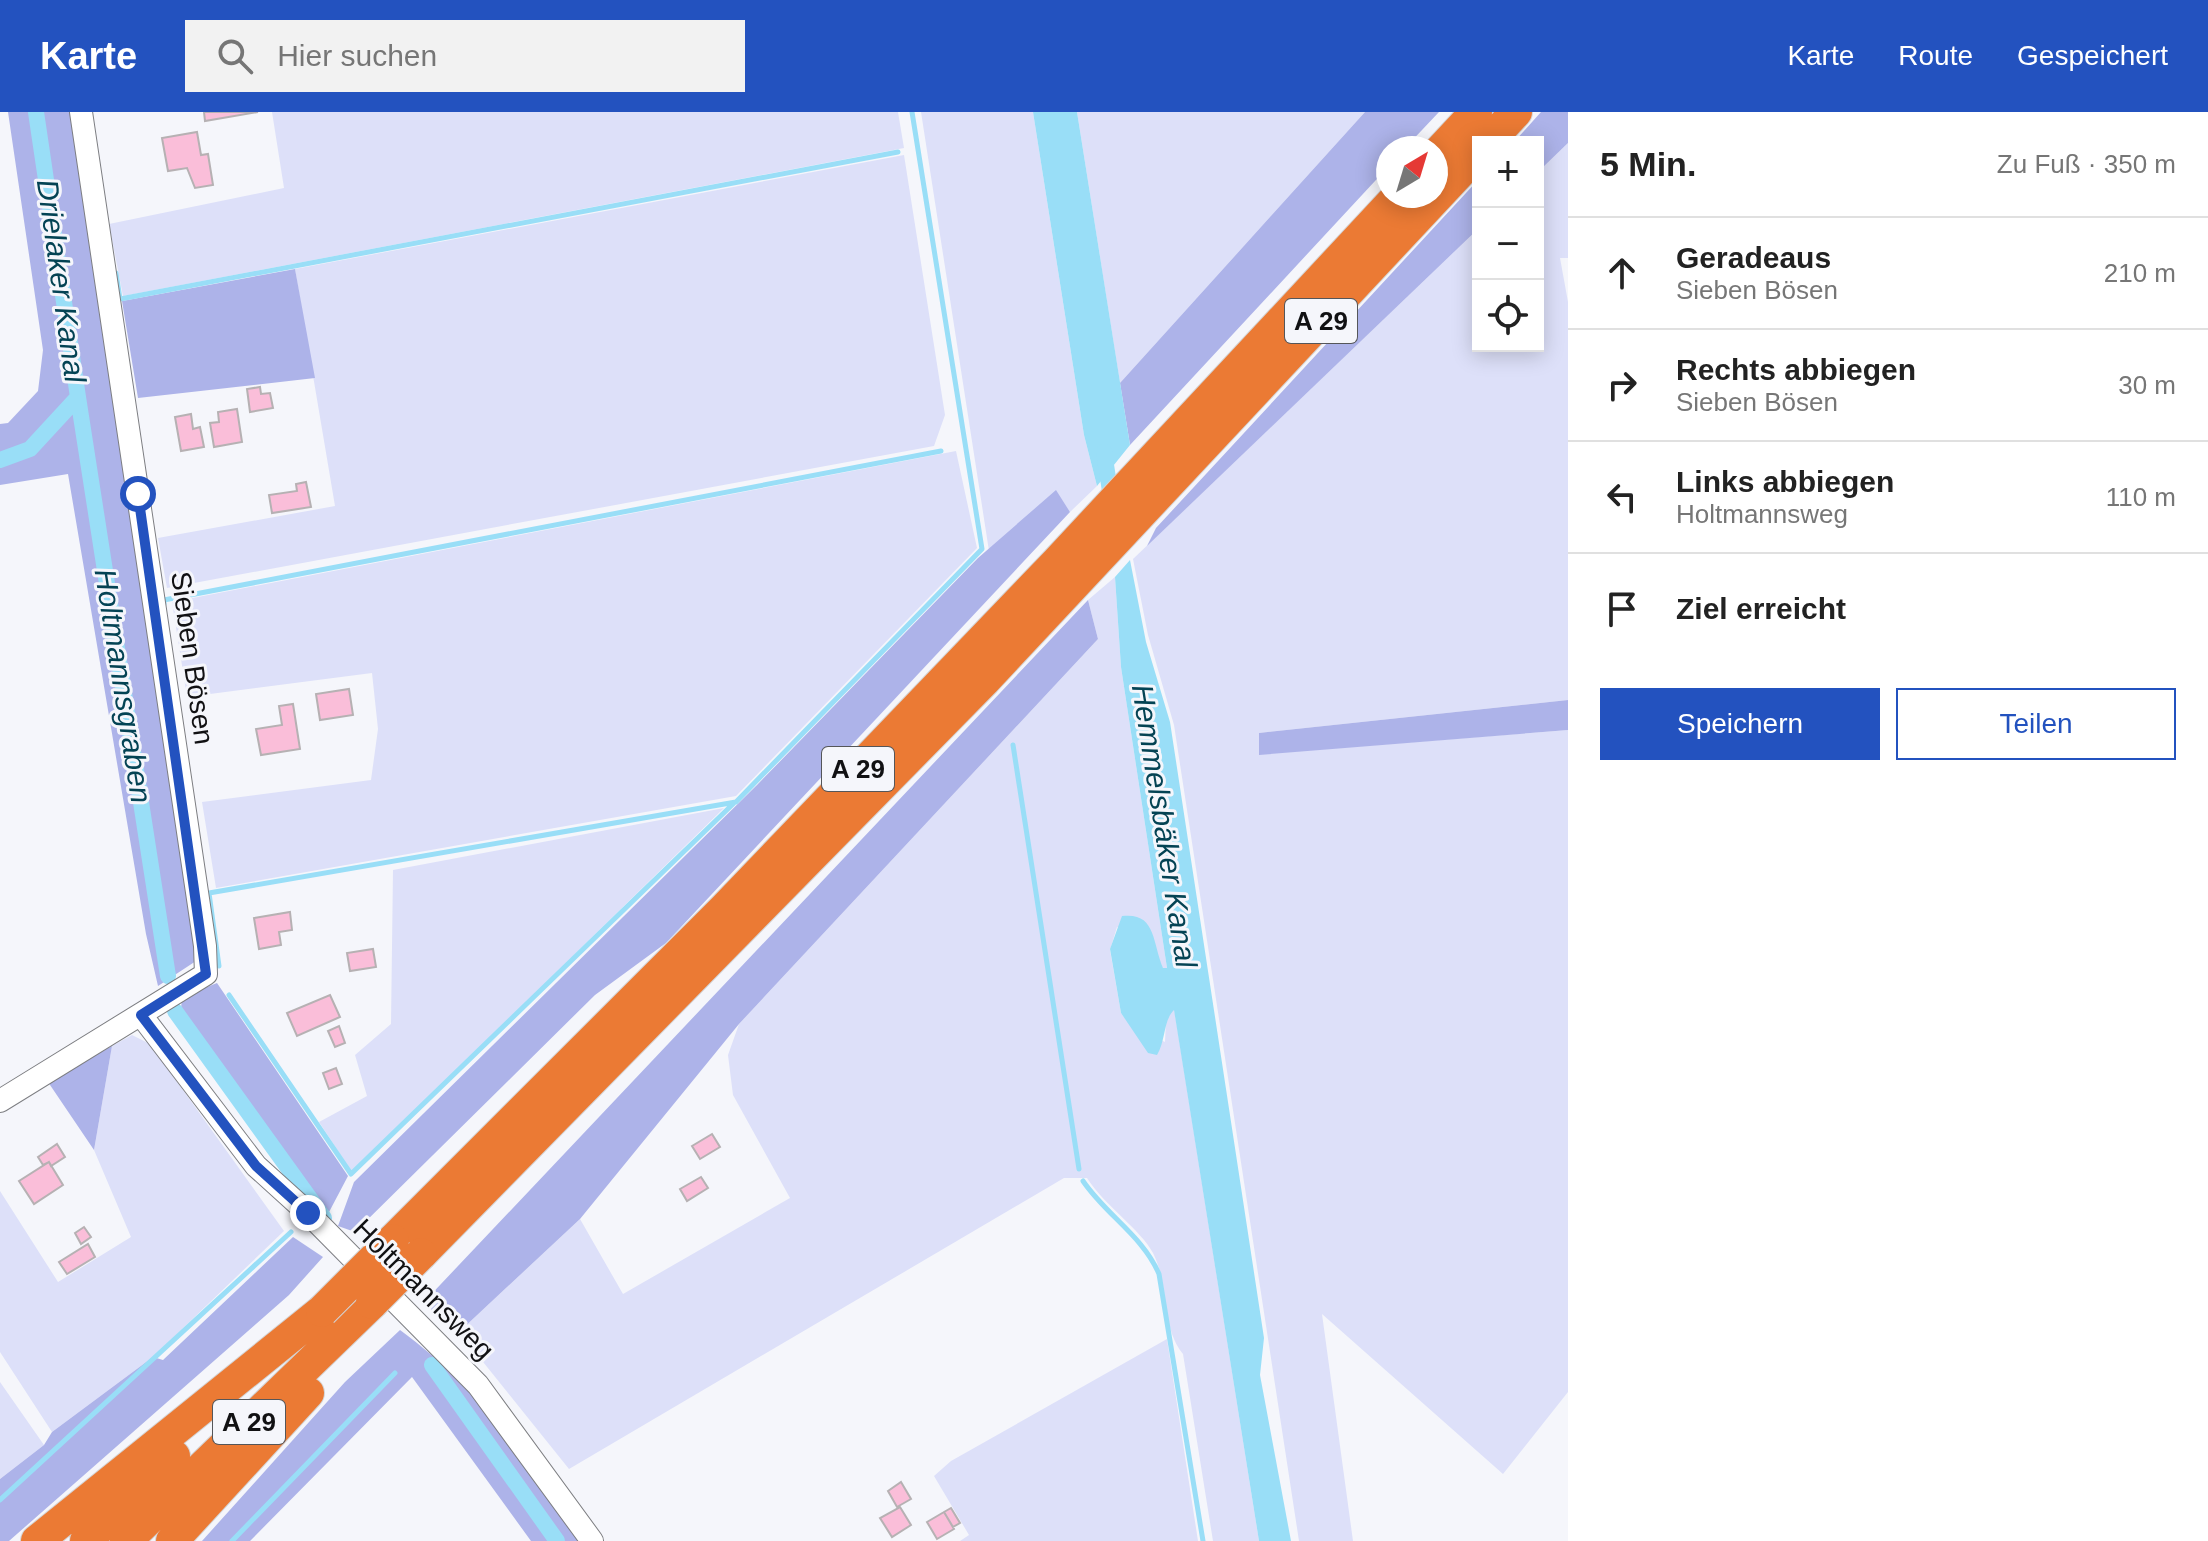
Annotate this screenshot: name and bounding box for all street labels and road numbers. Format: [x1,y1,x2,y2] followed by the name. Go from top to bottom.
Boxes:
[1285,299,1357,343] road number: A 29
[165,570,220,747] street label: Sieben Bösen
[822,747,894,791] road number: A 29
[347,1213,500,1366] street label: Holtmannsweg
[213,1400,285,1444] road number: A 29

